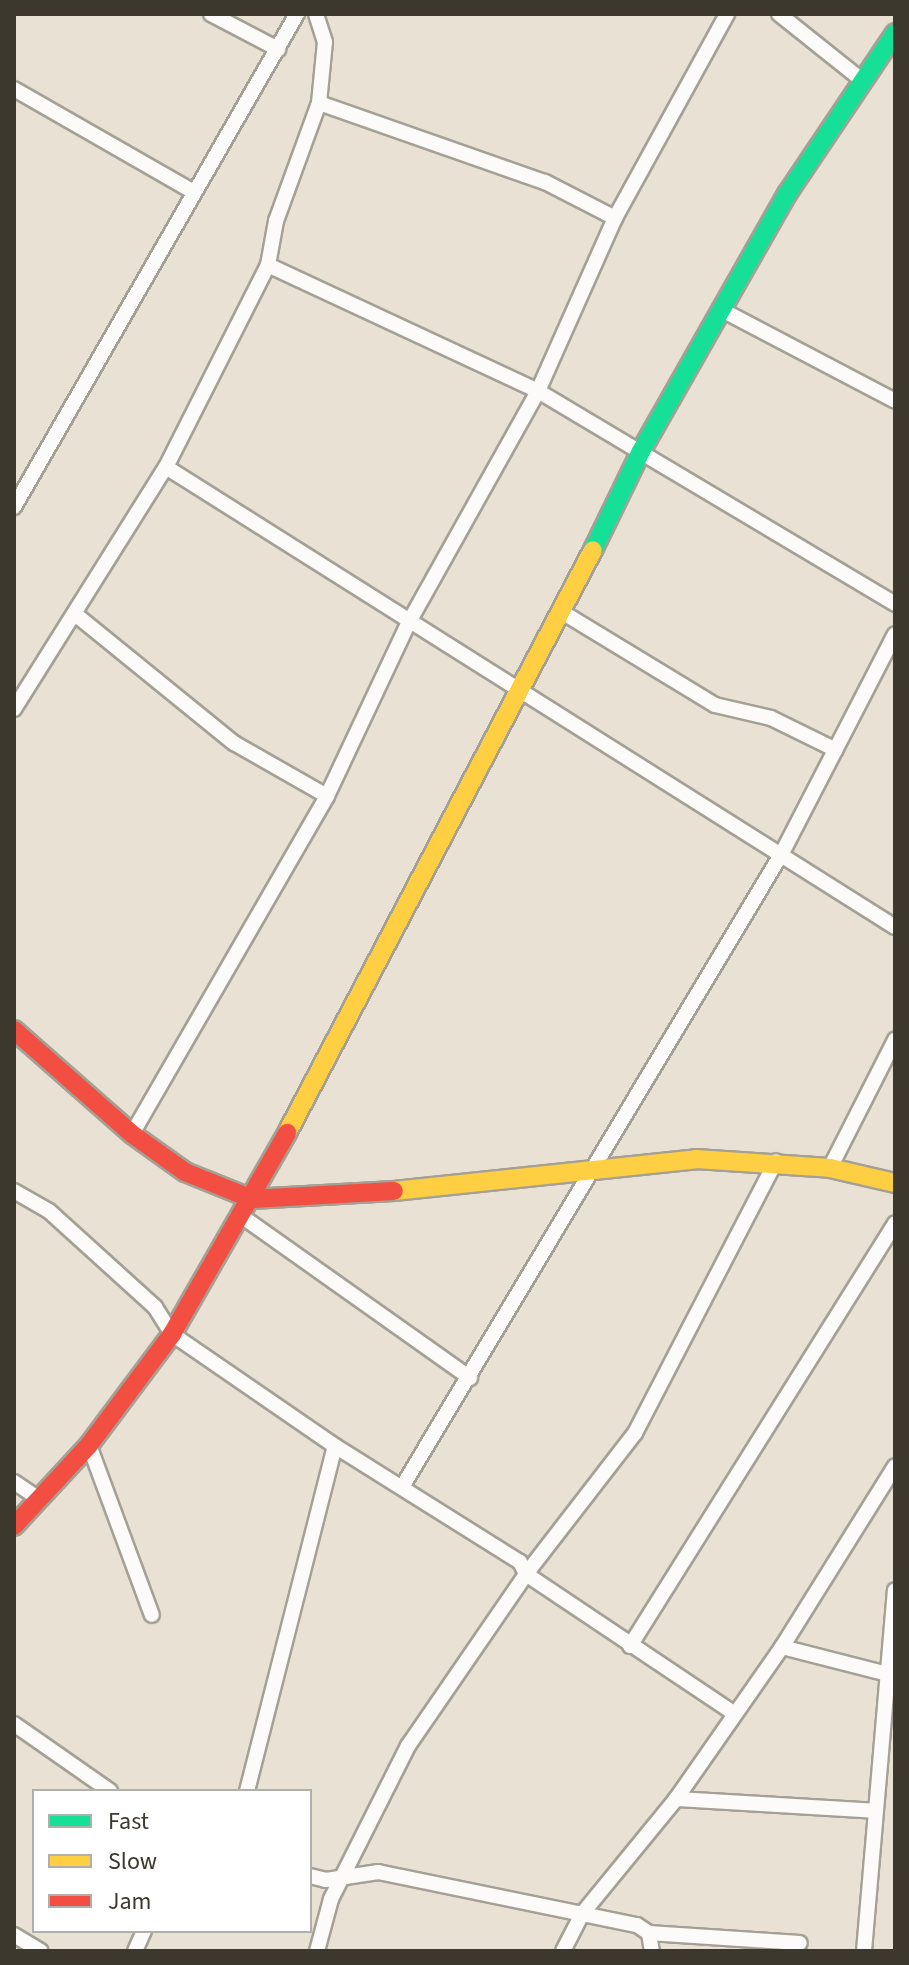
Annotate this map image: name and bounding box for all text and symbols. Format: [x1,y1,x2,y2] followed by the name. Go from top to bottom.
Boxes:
[32,1789,312,1933] legend
[108,1804,149,1839] text: Fast
[108,1844,157,1879] text: Slow
[108,1884,152,1919] text: Jam

